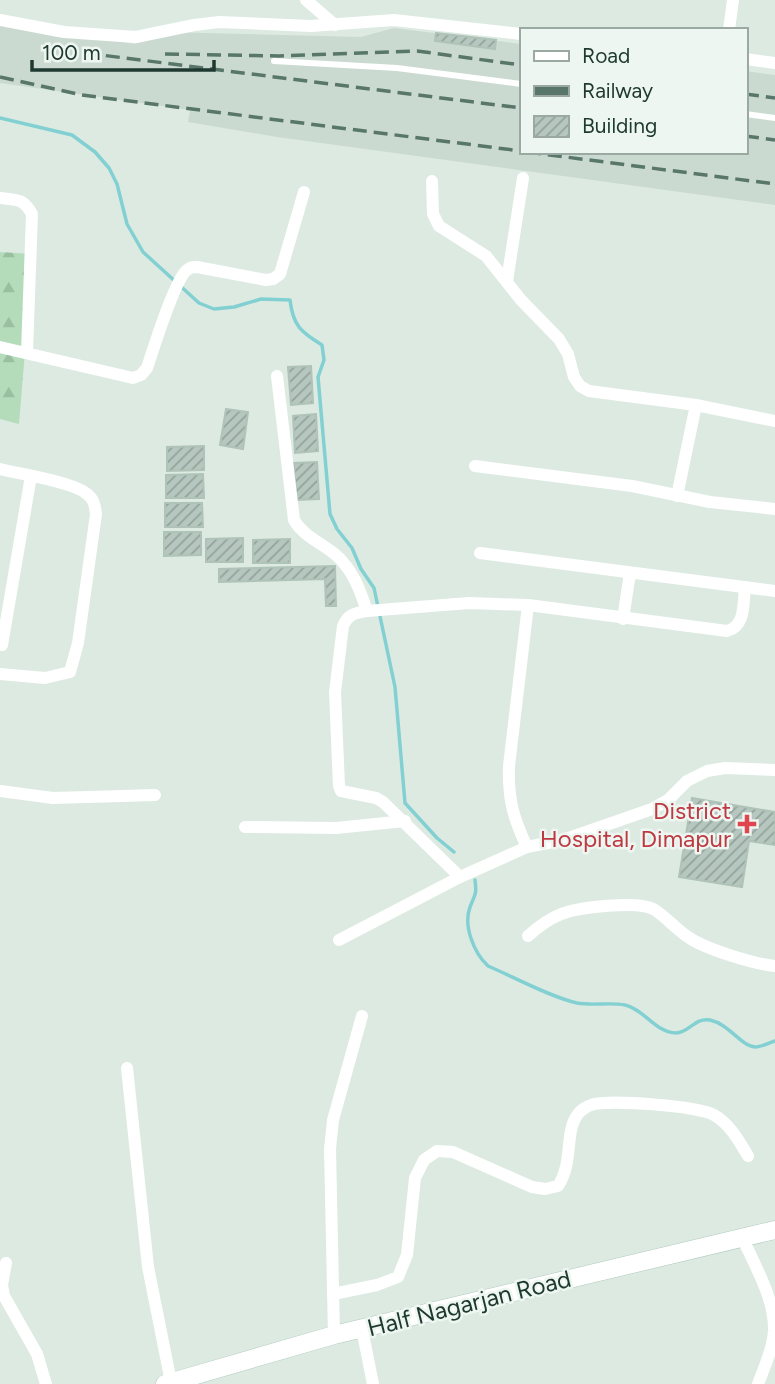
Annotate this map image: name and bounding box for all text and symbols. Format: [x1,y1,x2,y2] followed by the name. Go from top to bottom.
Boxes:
[32,28,214,72] scale bar
[520,28,747,154] legend
[42,40,101,65] text: 100 m
[582,43,630,68] text: Road
[582,78,653,103] text: Railway
[582,113,657,138] text: Building
[540,796,731,853] place label: District Hospital, Dimapur
[737,814,757,834] marker: District Hospital, Dimapur
[364,1264,574,1342] street label: Half Nagarjan Road

